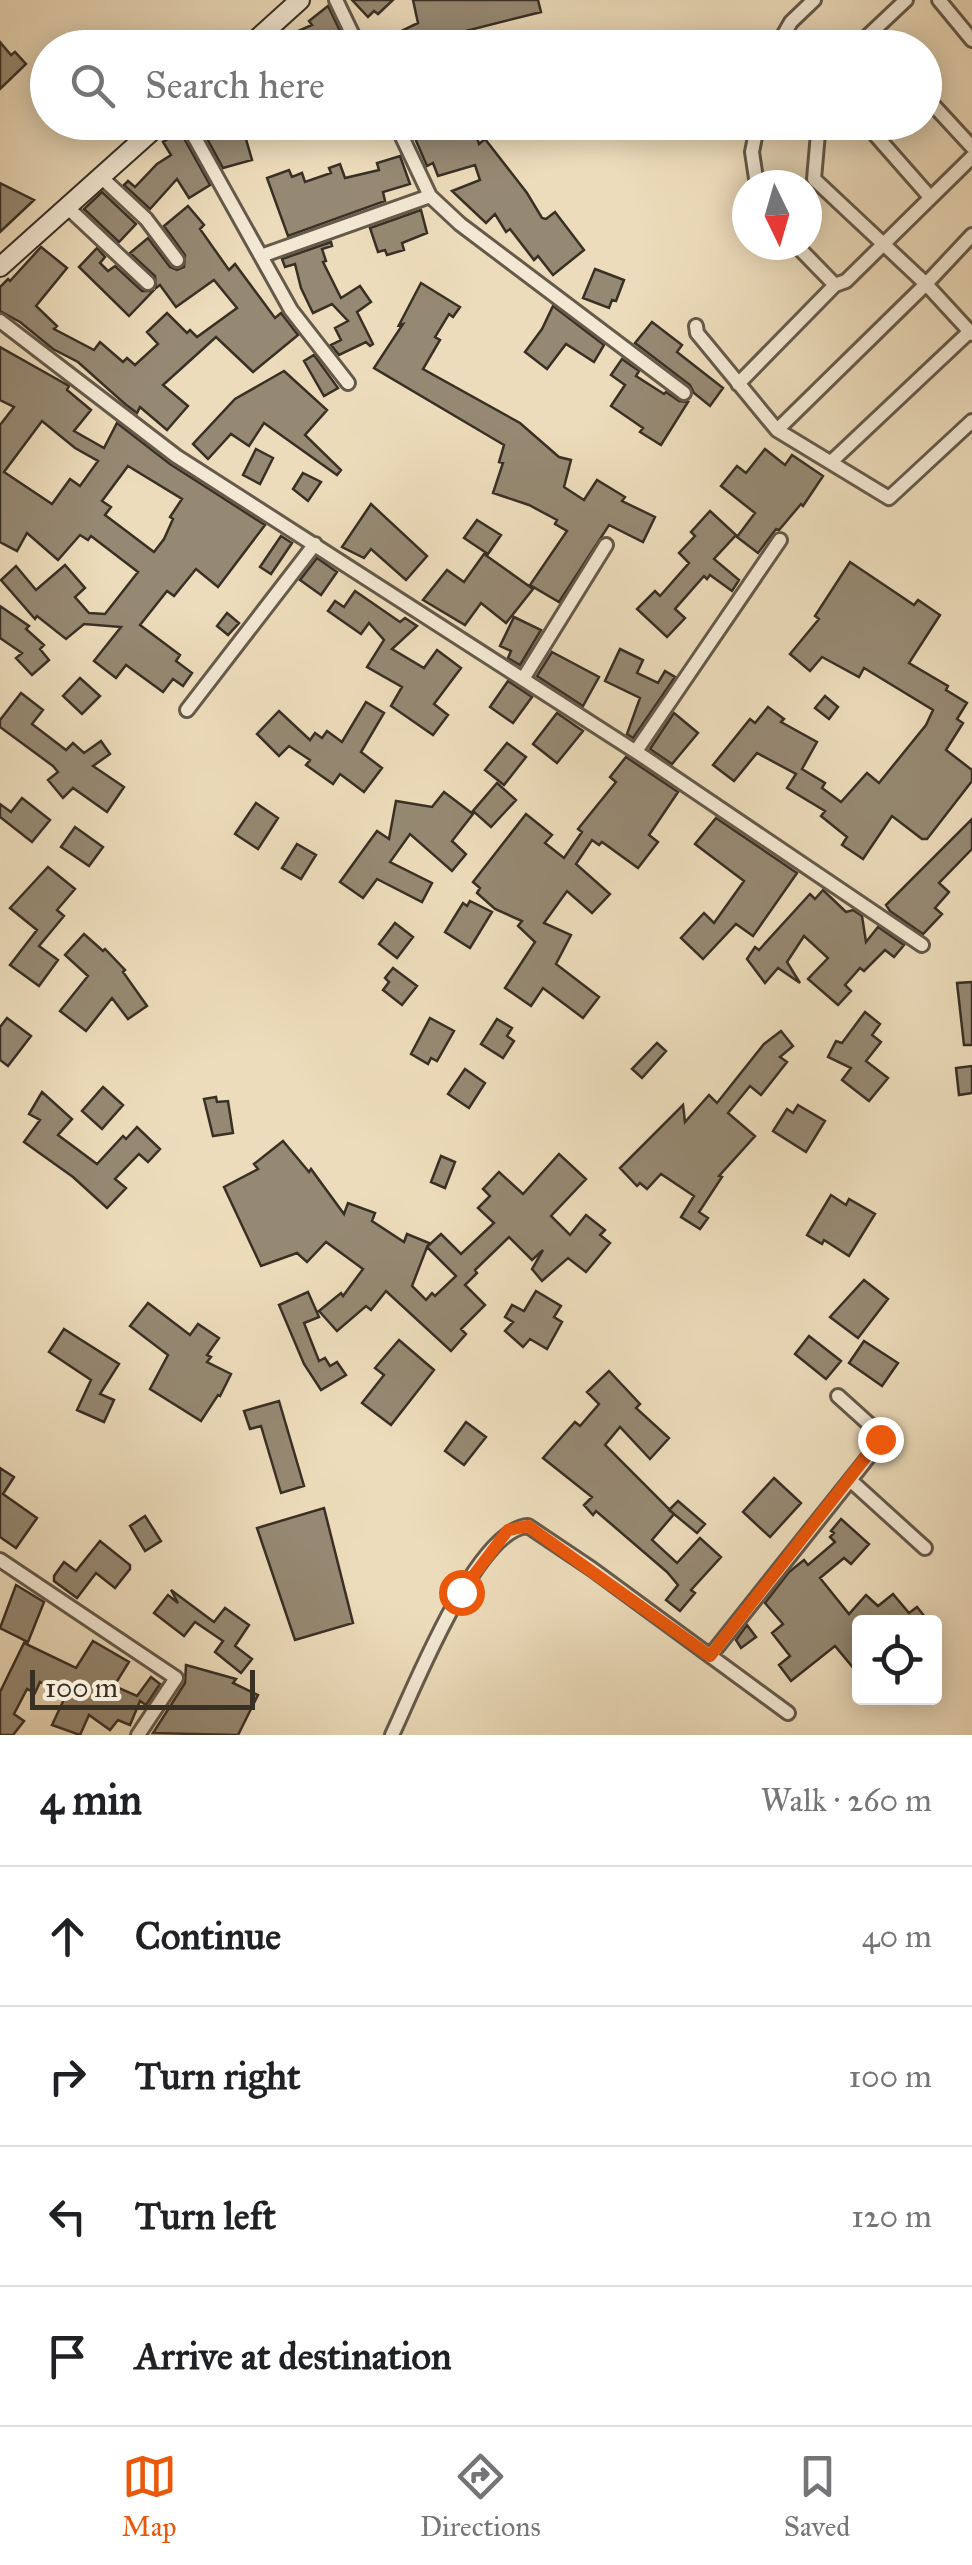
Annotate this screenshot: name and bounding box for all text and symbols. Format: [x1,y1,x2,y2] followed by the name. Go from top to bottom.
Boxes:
[30,30,942,140] search box
[65,58,120,113] icon: search
[145,62,325,108] text: Search here
[732,170,822,260] north arrow
[858,1417,904,1463] route end
[439,1570,485,1616] route start
[852,1615,942,1705] map controls
[852,1615,942,1705] button: locate
[30,1665,255,1710] scale bar
[45,1670,118,1705] text: 100 m
[40,1774,142,1826] text: 4 min
[761,1781,932,1820] text: Walk · 260 m
[40,1909,95,1964] icon: ahead
[135,1913,281,1959] text: Continue
[862,1917,932,1956] text: 40 m
[40,2049,95,2104] icon: right
[135,2053,301,2099] text: Turn right
[848,2057,932,2096] text: 100 m
[40,2189,95,2244] icon: left
[135,2193,276,2239] text: Turn left
[851,2197,932,2236] text: 120 m
[40,2329,95,2384] icon: arrive
[135,2333,452,2379] text: Arrive at destination
[122,2449,177,2544] tab: Map
[420,2449,541,2544] tab: Directions
[784,2449,850,2544] tab: Saved

